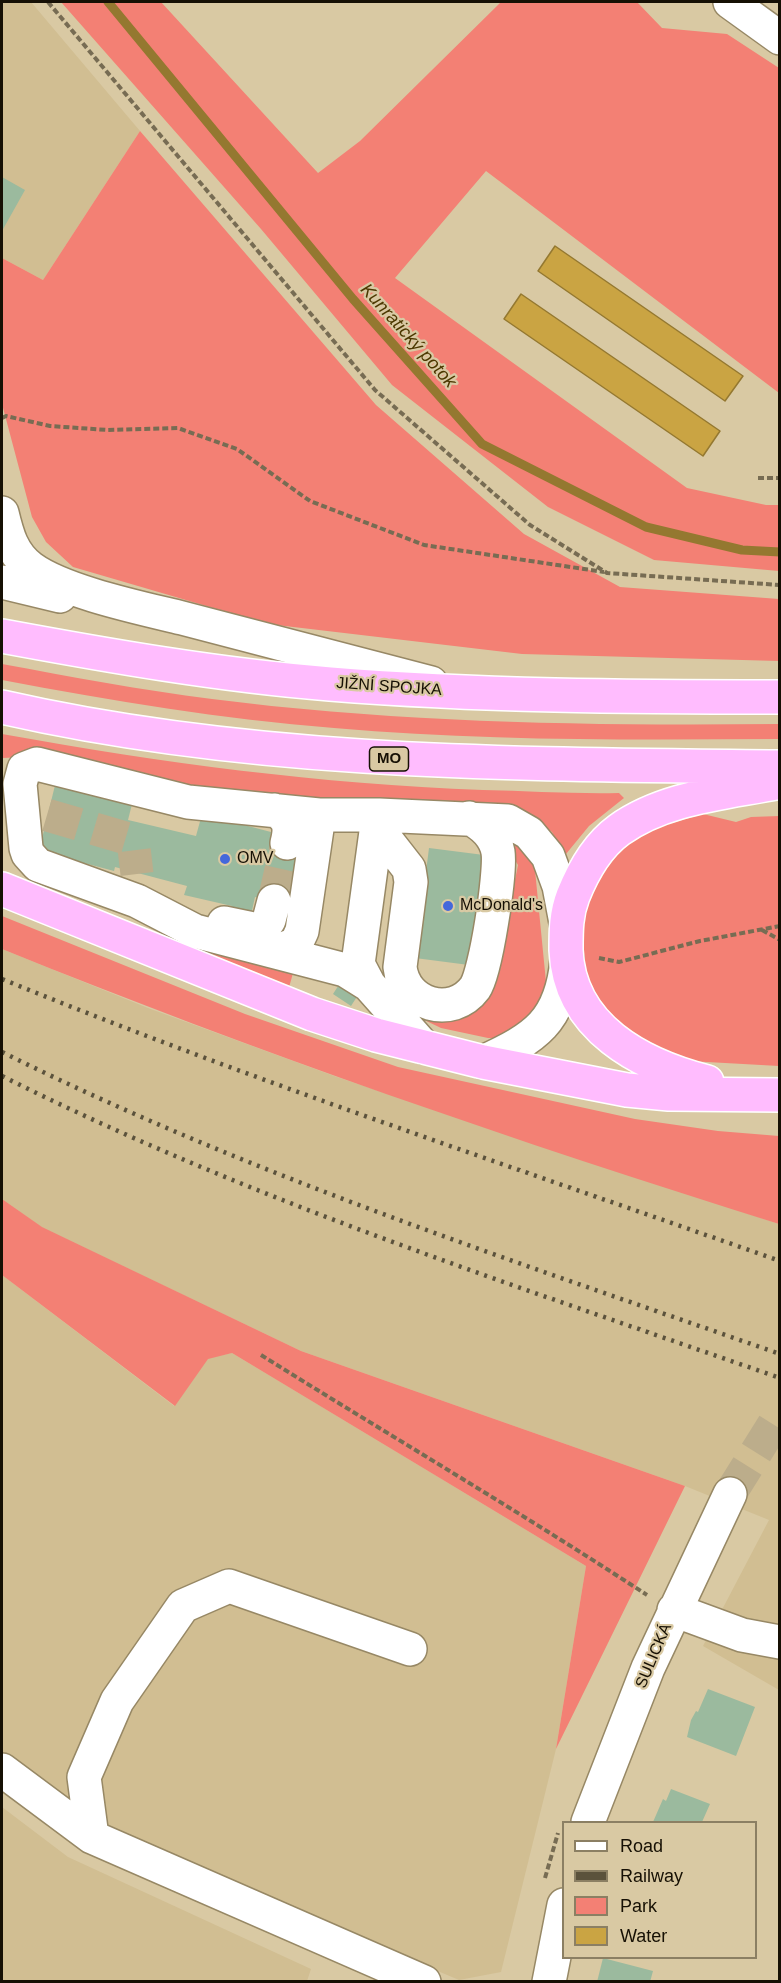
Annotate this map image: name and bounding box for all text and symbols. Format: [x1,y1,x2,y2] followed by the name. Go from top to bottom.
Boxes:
[355,279,461,393] water label: Kunratický potok
[336,674,442,700] street label: JIŽNÍ SPOJKA
[370,747,408,771] road number: MO
[237,849,273,869] place label: OMV
[218,852,232,866] marker: OMV
[460,896,543,916] place label: McDonald's
[441,899,455,913] marker: McDonald's
[632,1621,676,1691] street label: SULICKÁ
[562,1821,757,1959] legend
[620,1836,663,1856] text: Road
[620,1866,683,1886] text: Railway
[620,1896,657,1916] text: Park
[620,1926,667,1946] text: Water

